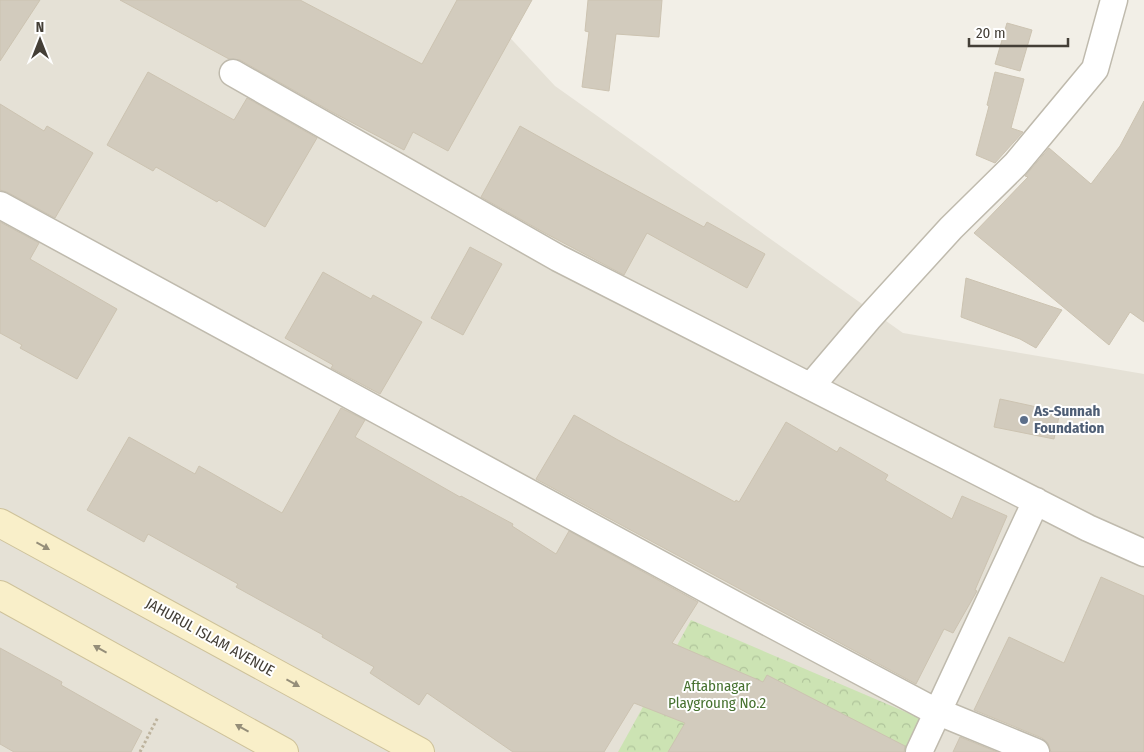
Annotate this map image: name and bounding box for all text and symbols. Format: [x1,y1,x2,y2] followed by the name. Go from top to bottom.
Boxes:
[15,15,65,65] north arrow
[969,15,1068,47] scale bar
[36,19,44,36] text: N
[976,24,1006,42] text: 20 m
[1033,402,1105,437] place label: As-Sunnah Foundation
[1018,414,1030,426] marker: As-Sunnah Foundation
[35,542,50,550] one-way arrow
[143,594,277,680] street label: JAHURUL ISLAM AVENUE
[93,645,106,654] one-way arrow
[668,677,766,712] park label: Aftabnagar Playgroung No.2
[286,679,300,687] one-way arrow
[235,724,249,732] one-way arrow

